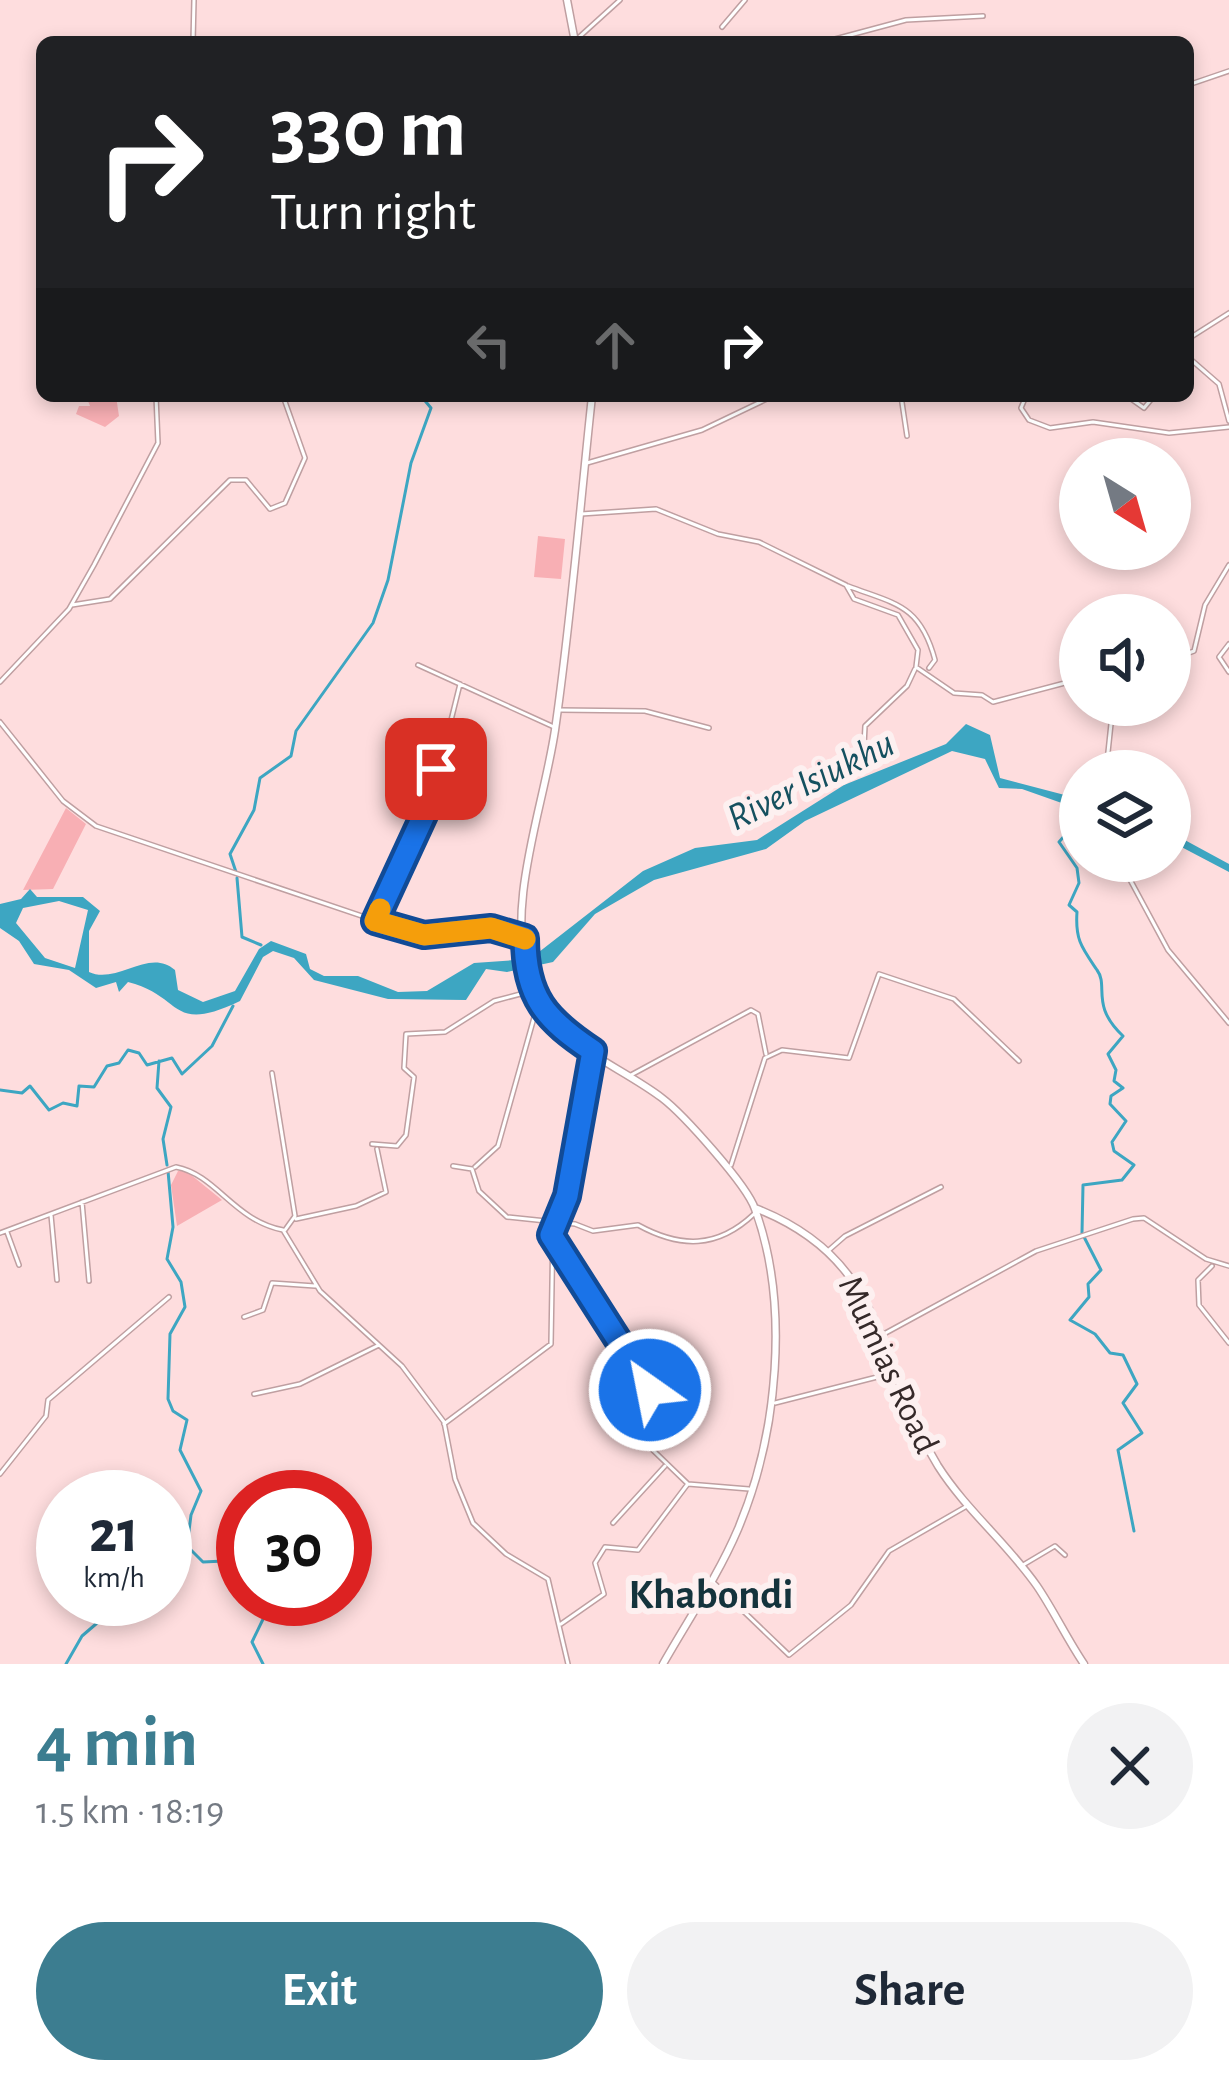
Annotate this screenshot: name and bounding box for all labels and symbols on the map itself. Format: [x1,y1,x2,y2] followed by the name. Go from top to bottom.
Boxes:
[1059,438,1191,570] north arrow
[385,718,487,820] pin
[721,724,901,838] water label: River Isiukhu
[832,1271,945,1459] street label: Mumias Road
[587,1327,713,1453] position arrow
[216,1470,372,1626] speed limit sign: 30
[629,1574,793,1616] district label: Khabondi

